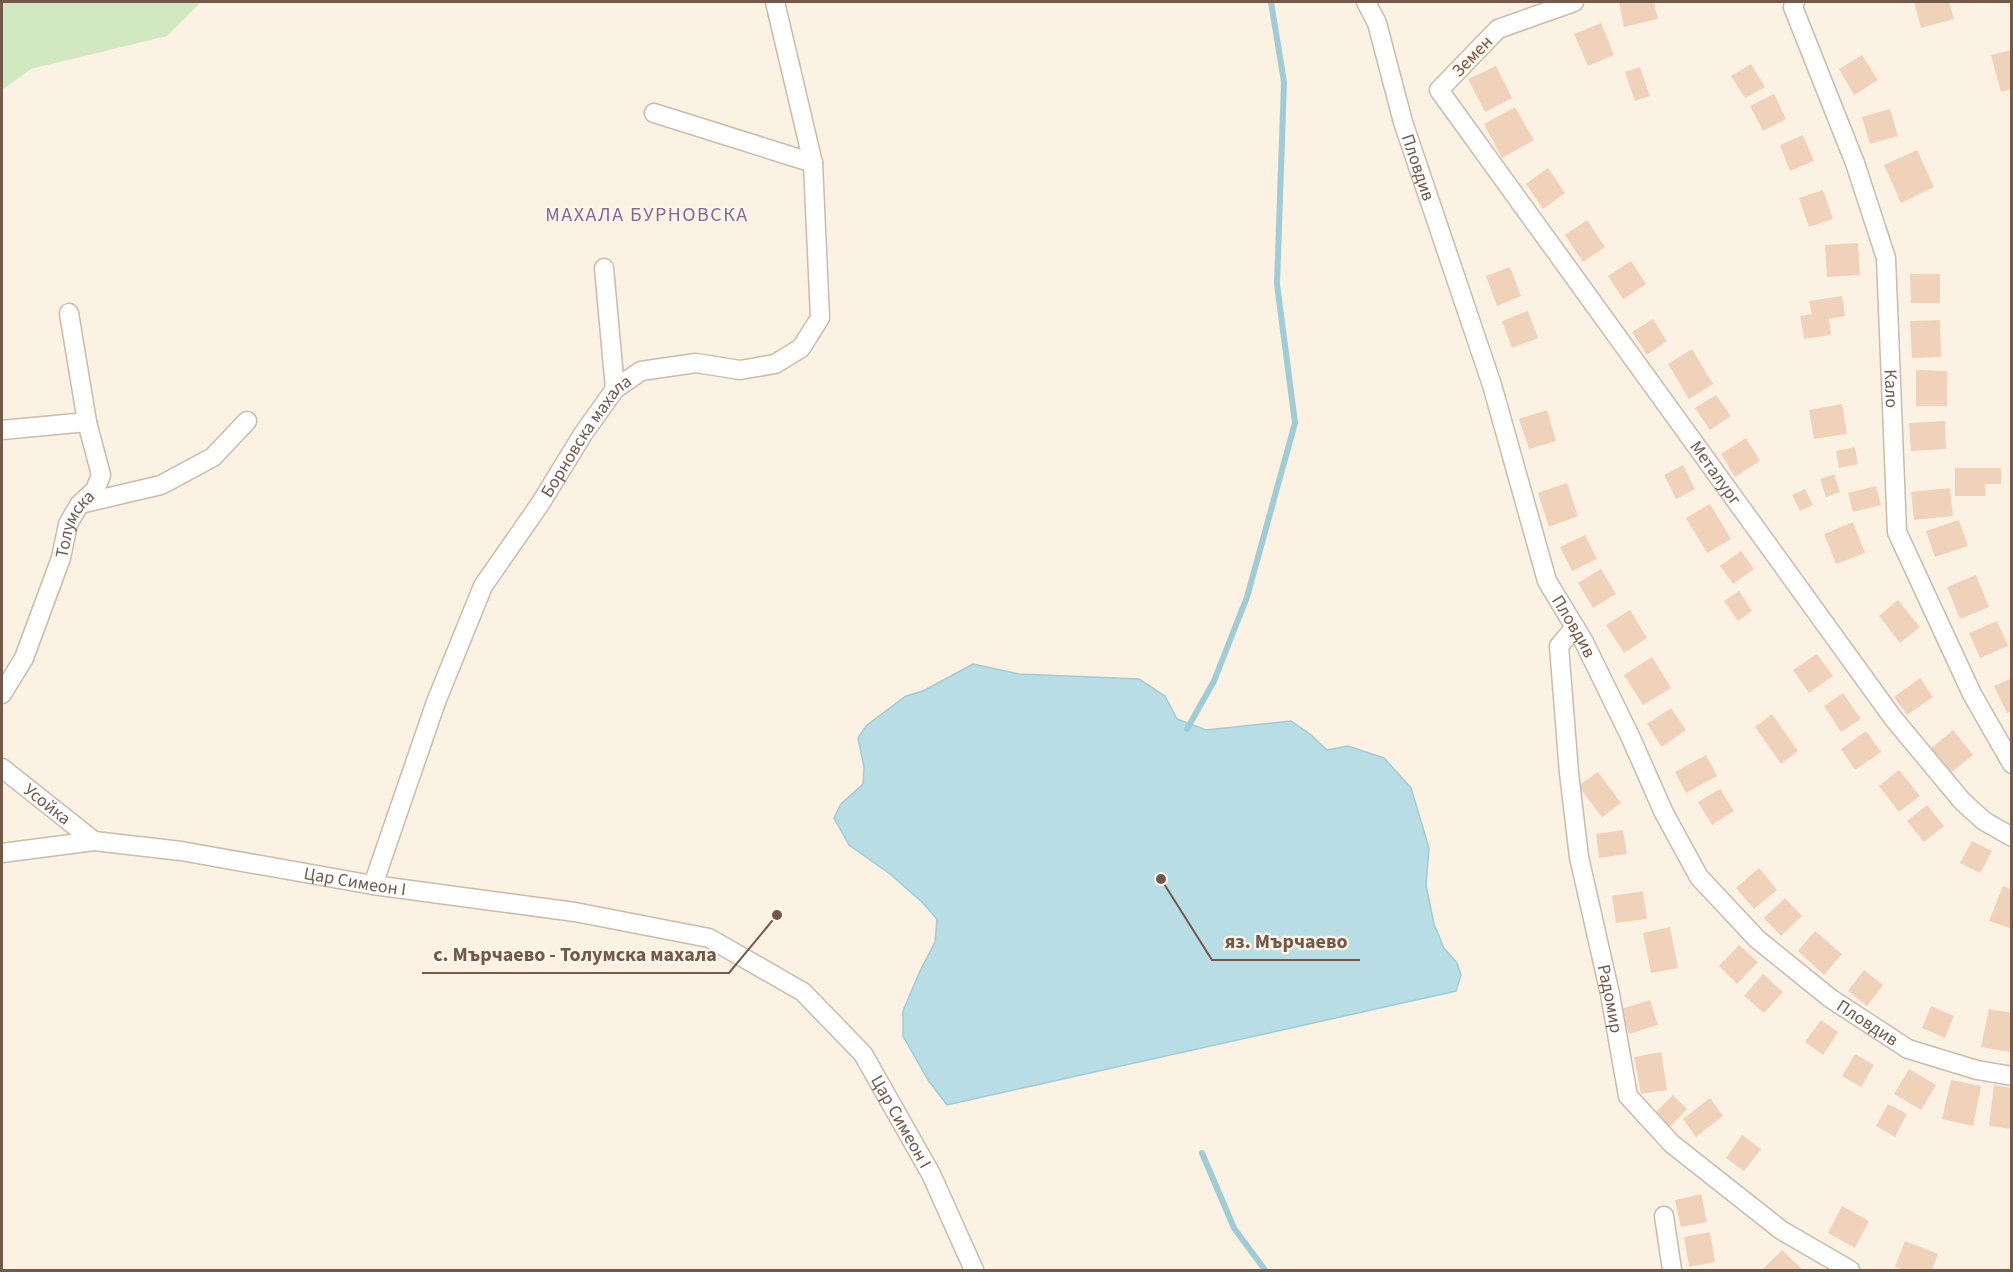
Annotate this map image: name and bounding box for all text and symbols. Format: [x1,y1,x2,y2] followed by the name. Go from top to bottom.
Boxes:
[1446,30,1498,83] street label: Земен
[1395,131,1441,204] street label: Пловдив
[545,201,749,229] district label: МАХАЛА БУРНОВСКА
[535,369,637,502] street label: Борновска махала
[1877,369,1904,409] street label: Кало
[1684,436,1747,511] street label: Металург
[49,484,101,560] street label: Толумска
[1545,590,1602,662] street label: Пловдив
[18,778,76,831] street label: Усойка
[302,861,408,902] street label: Цар Симеон I
[1212,922,1360,960] callout: яз. Мърчаево
[1224,928,1348,956] text: яз. Мърчаево
[422,935,729,973] callout: с. Мърчаево - Толумска махала
[433,941,717,969] text: с. Мърчаево - Толумска махала
[1591,962,1629,1035] street label: Радомир
[1832,994,1903,1052] street label: Пловдив
[864,1071,937,1173] street label: Цар Симеон I

